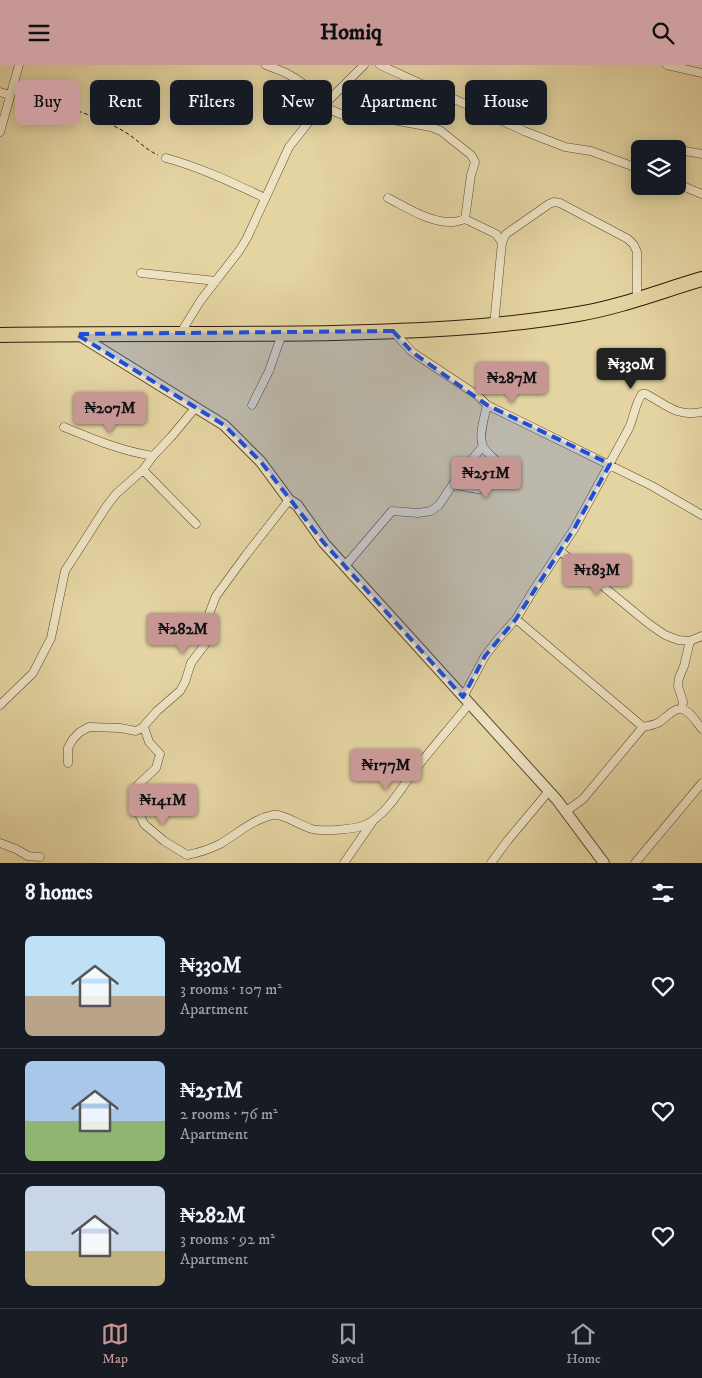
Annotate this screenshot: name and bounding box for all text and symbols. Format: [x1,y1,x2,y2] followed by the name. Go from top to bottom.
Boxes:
[25,19,53,47] icon: menu
[320,19,382,46] text: Homiq
[649,19,677,47] icon: search
[15,80,80,125] chip: Buy
[90,80,160,125] chip: Rent
[170,80,253,125] chip: Filters
[263,80,332,125] chip: New
[342,80,455,125] chip: Apartment
[465,80,547,125] chip: House
[631,140,686,195] map controls
[631,140,686,195] button: layers
[596,347,666,390] pin: ₦330M
[608,354,654,374] text: ₦330M
[477,361,547,404] pin: ₦287M
[487,368,537,388] text: ₦287M
[75,391,145,434] pin: ₦207M
[84,398,136,418] text: ₦207M
[451,457,521,499] pin: ₦251M
[462,463,510,483] text: ₦251M
[562,553,632,596] pin: ₦183M
[574,560,620,580] text: ₦183M
[148,613,218,655] pin: ₦282M
[158,619,208,639] text: ₦282M
[351,749,421,791] pin: ₦177M
[362,755,410,775] text: ₦177M
[128,783,198,826] pin: ₦141M
[139,790,187,810] text: ₦141M
[649,879,677,907] icon: filters
[25,880,93,906] text: 8 homes
[180,953,241,979] text: ₦330M
[65,956,125,1016] icon: home
[649,972,677,1000] icon: heart
[180,979,282,999] text: 3 rooms · 107 m²
[180,999,248,1019] text: Apartment
[180,1078,243,1104] text: ₦251M
[65,1081,125,1141] icon: home
[649,1097,677,1125] icon: heart
[180,1104,278,1124] text: 2 rooms · 76 m²
[180,1124,248,1144] text: Apartment
[180,1203,246,1229] text: ₦282M
[65,1206,125,1266] icon: home
[649,1222,677,1250] icon: heart
[180,1229,275,1249] text: 3 rooms · 92 m²
[180,1249,248,1269] text: Apartment
[101,1320,129,1368] tab: Map
[332,1320,364,1368] tab: Saved
[566,1320,601,1368] tab: Home

